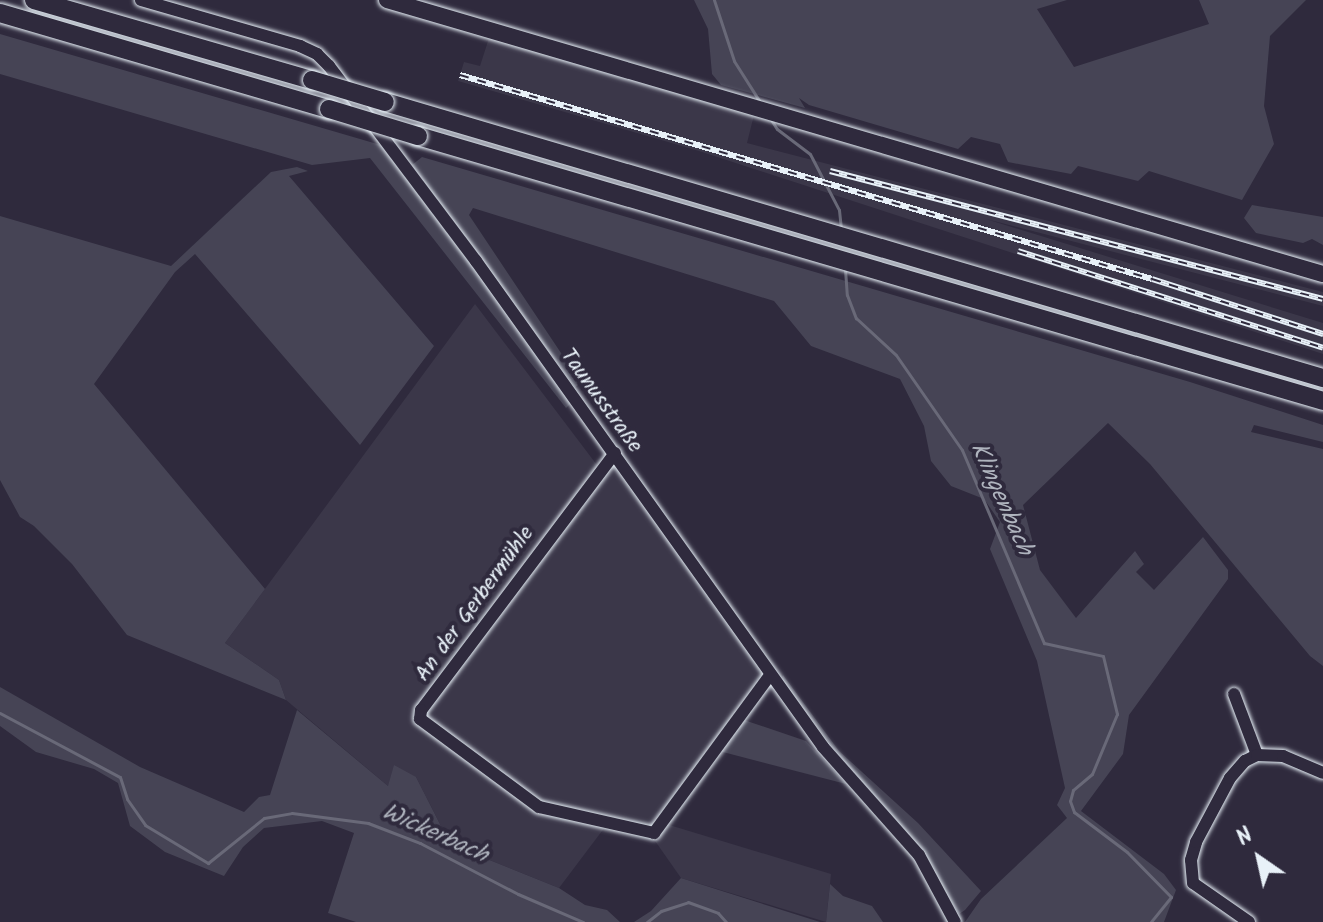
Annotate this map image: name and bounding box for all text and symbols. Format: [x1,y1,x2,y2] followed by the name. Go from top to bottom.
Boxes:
[554,344,648,458] street label: Taunusstraße
[963,438,1039,560] water label: Klingenbach
[410,521,540,687] street label: An der Gerbermühle
[378,798,492,870] water label: Wickerbach
[1219,818,1299,898] north arrow
[1230,819,1261,856] text: N

